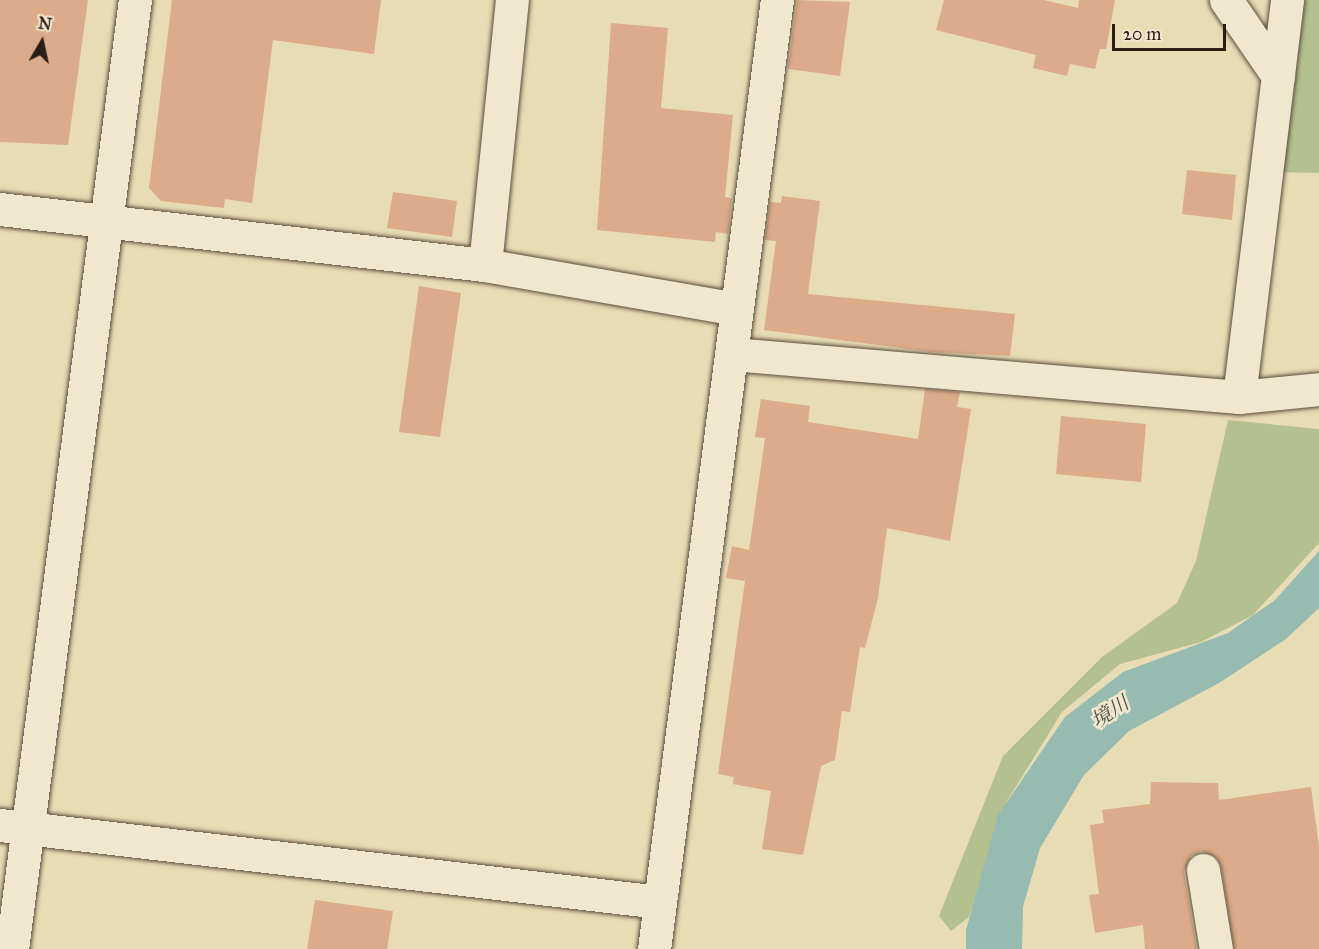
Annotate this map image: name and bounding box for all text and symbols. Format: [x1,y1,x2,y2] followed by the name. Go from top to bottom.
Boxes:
[12,12,72,72] north arrow
[1115,12,1229,50] scale bar
[37,13,53,34] text: N
[1123,23,1161,45] text: 20 m
[1087,691,1133,733] water label: 境川

